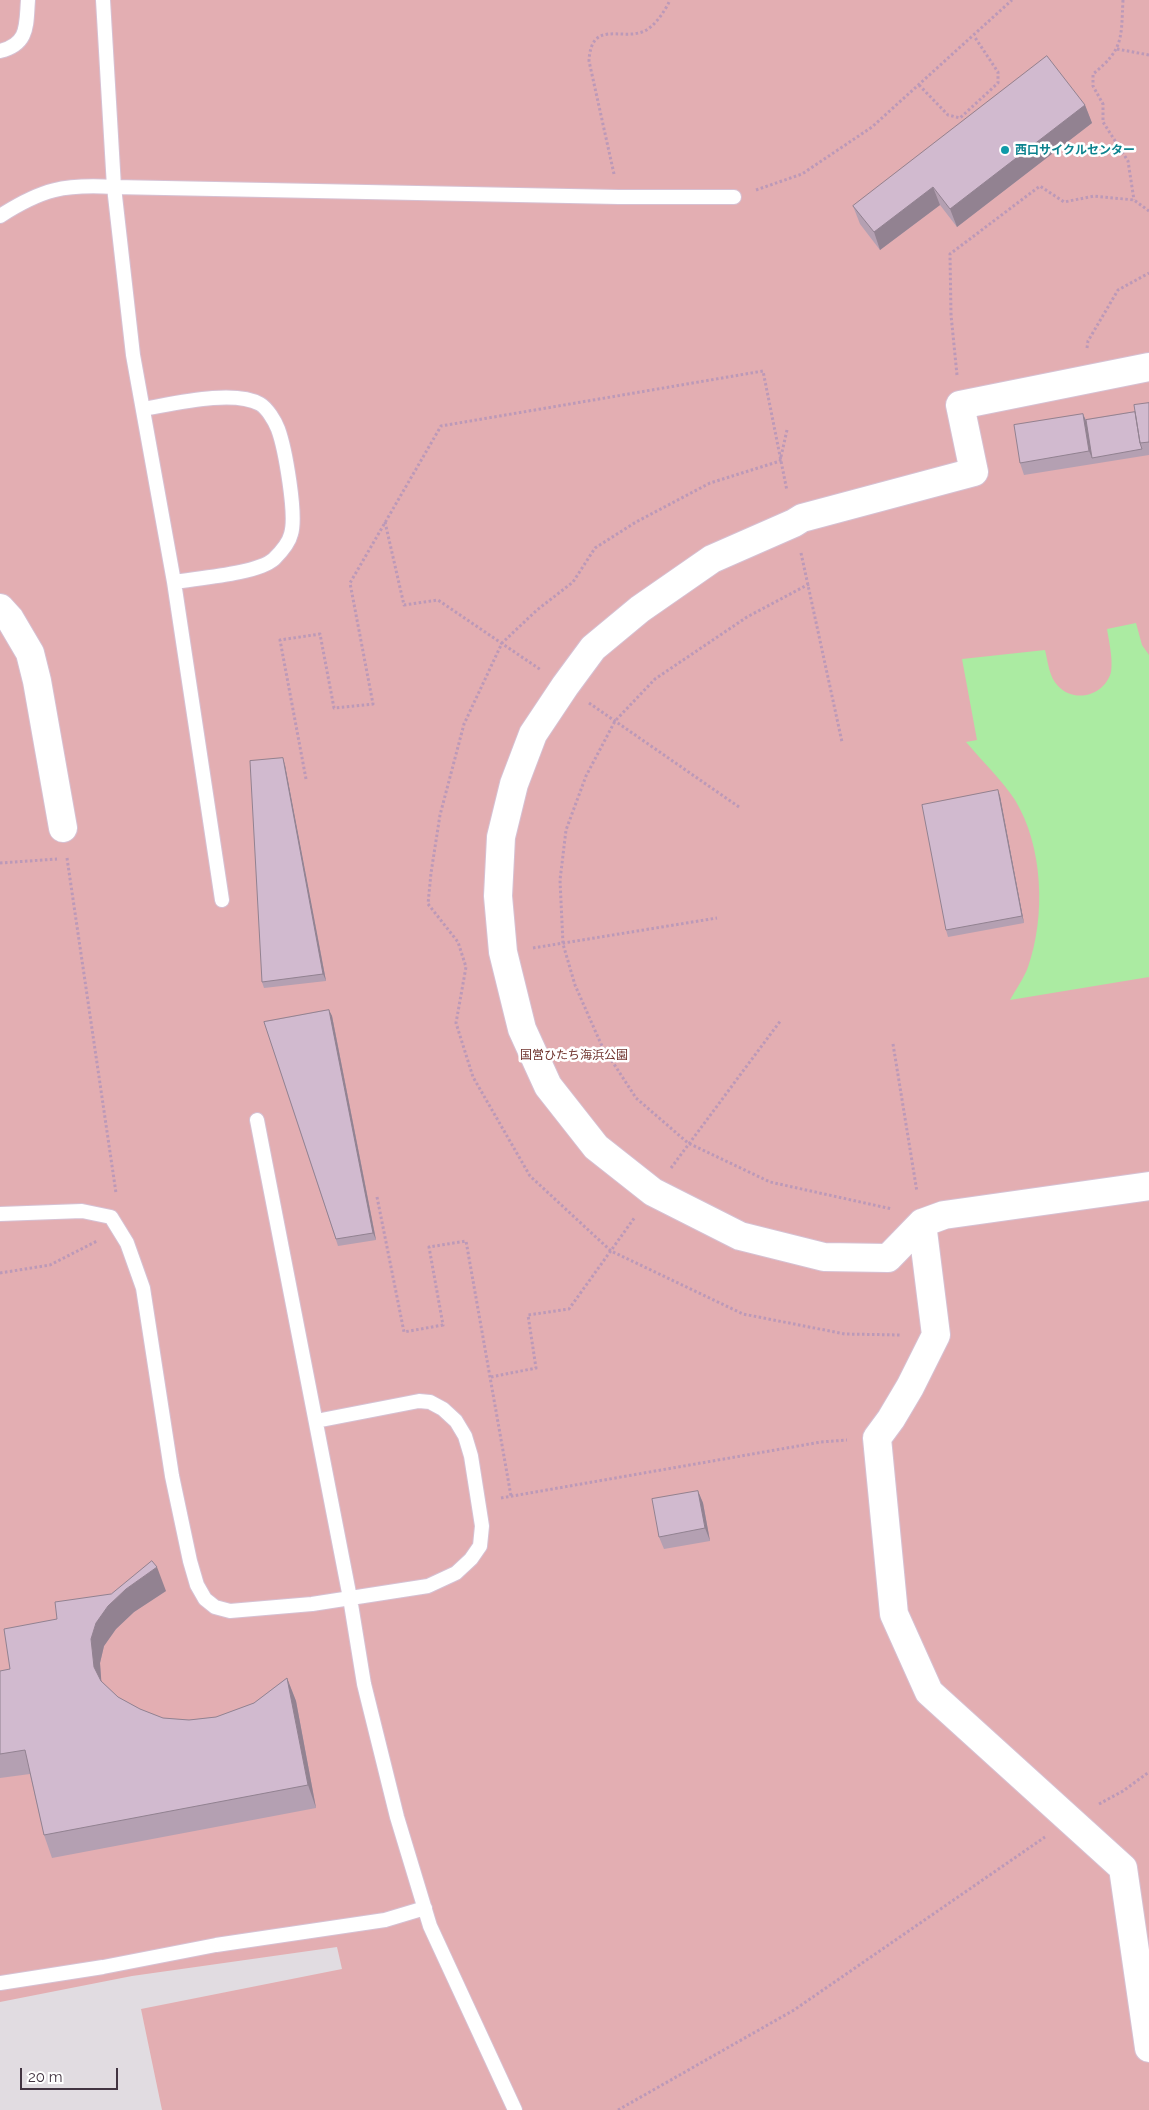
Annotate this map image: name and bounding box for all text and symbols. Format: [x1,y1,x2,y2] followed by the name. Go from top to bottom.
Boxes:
[1015,143,1135,157] place label: 西口サイクルセンター
[999,144,1011,156] marker: 西口サイクルセンター
[520,1048,628,1062] park label: 国営ひたち海浜公園
[22,2058,120,2090] scale bar
[28,2068,63,2086] text: 20 m

